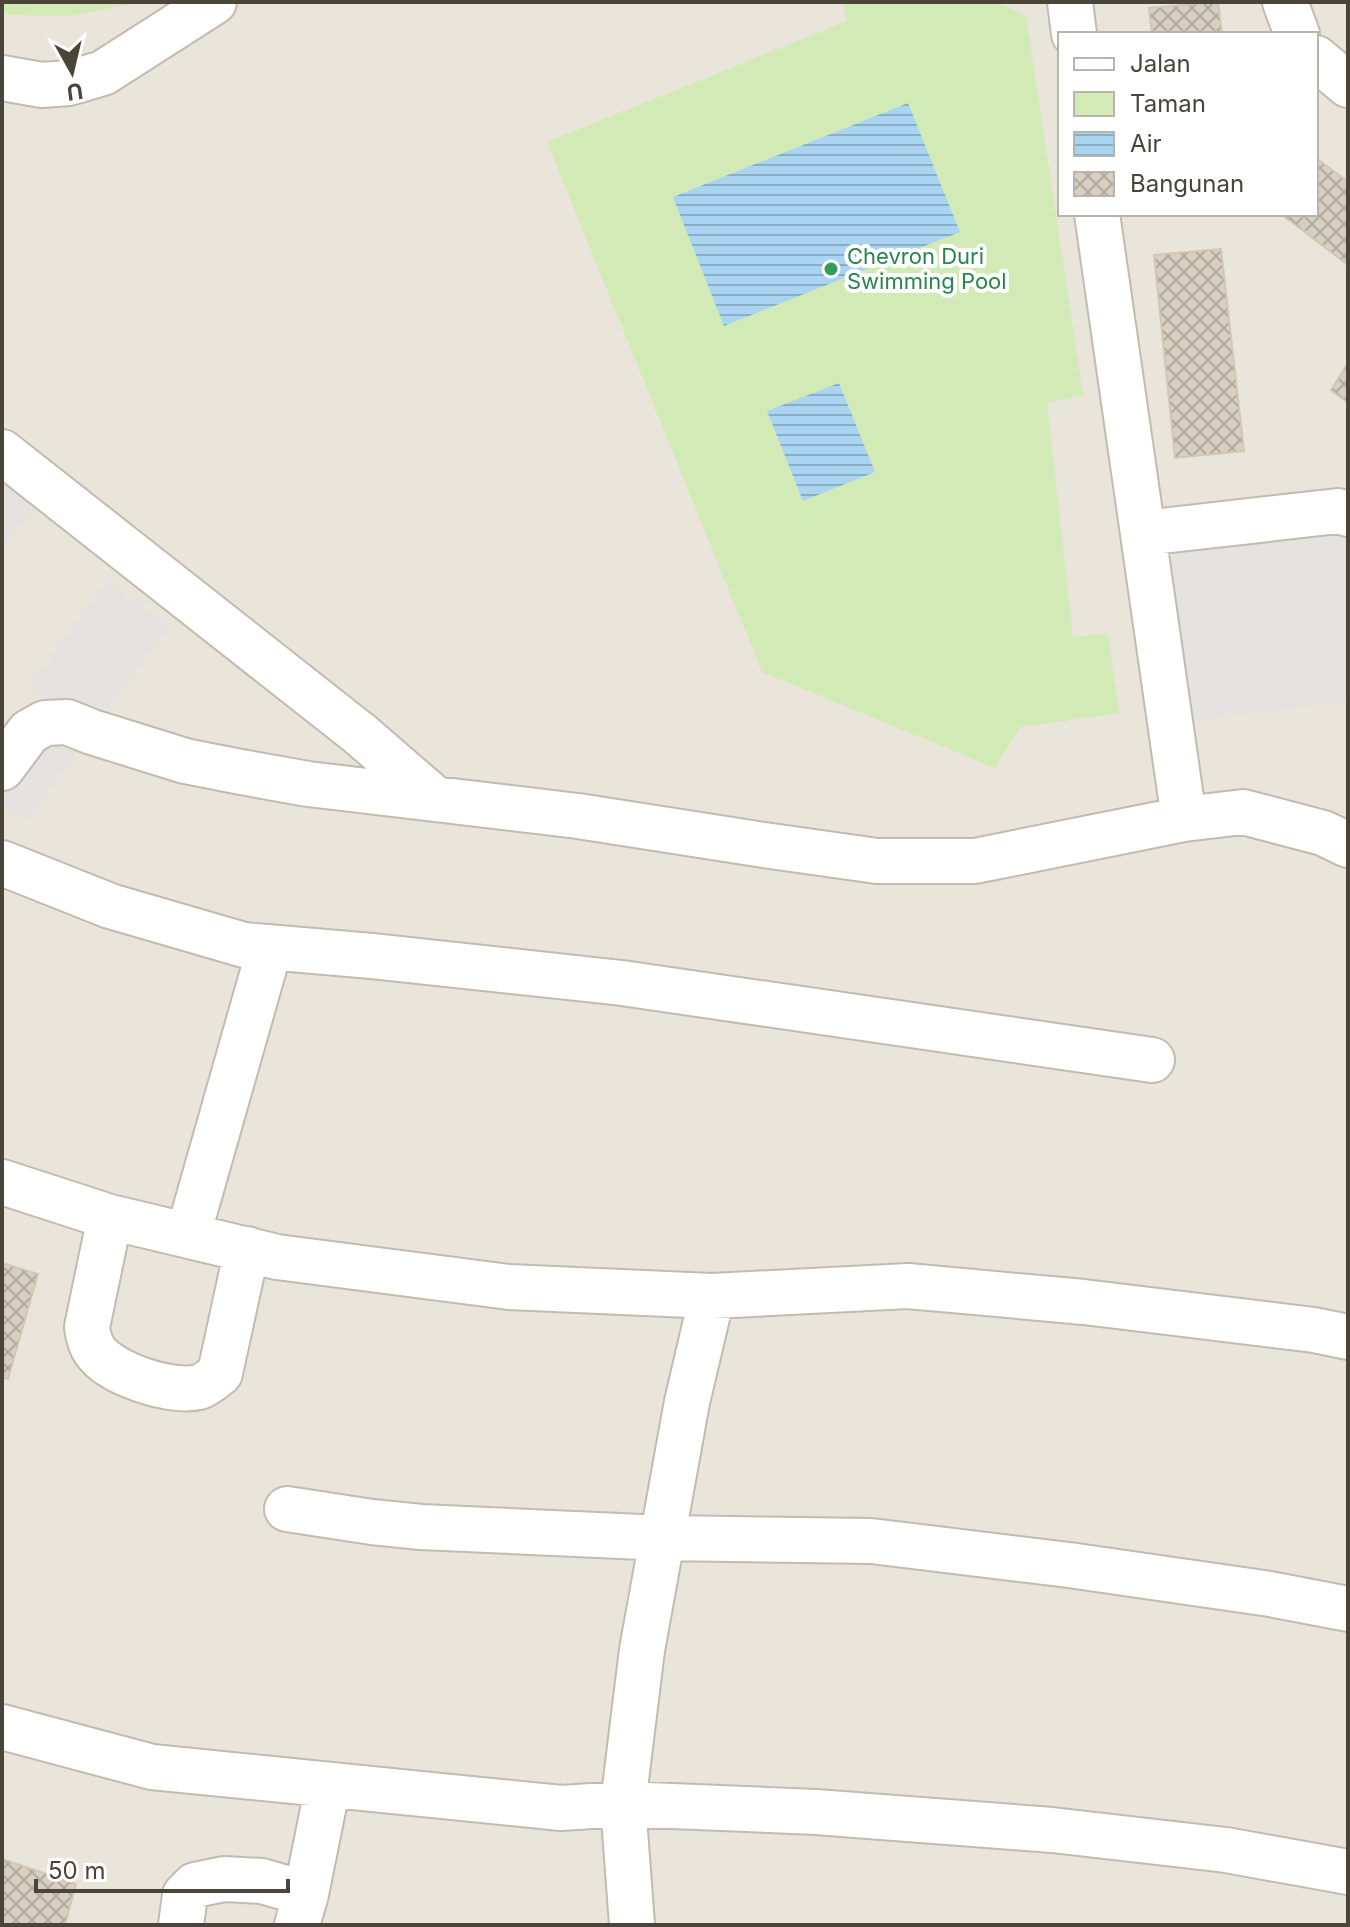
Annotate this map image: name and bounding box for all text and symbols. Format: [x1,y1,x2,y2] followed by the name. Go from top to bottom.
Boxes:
[32,32,112,112] north arrow
[1058,32,1318,216] legend
[1130,49,1191,78] text: Jalan
[65,78,85,106] text: U
[1130,89,1206,118] text: Taman
[1130,129,1162,158] text: Air
[1130,169,1244,198] text: Bangunan
[847,243,1007,294] place label: Chevron Duri Swimming Pool
[822,260,840,278] marker: Chevron Duri Swimming Pool
[36,1843,288,1893] scale bar
[48,1856,106,1885] text: 50 m

